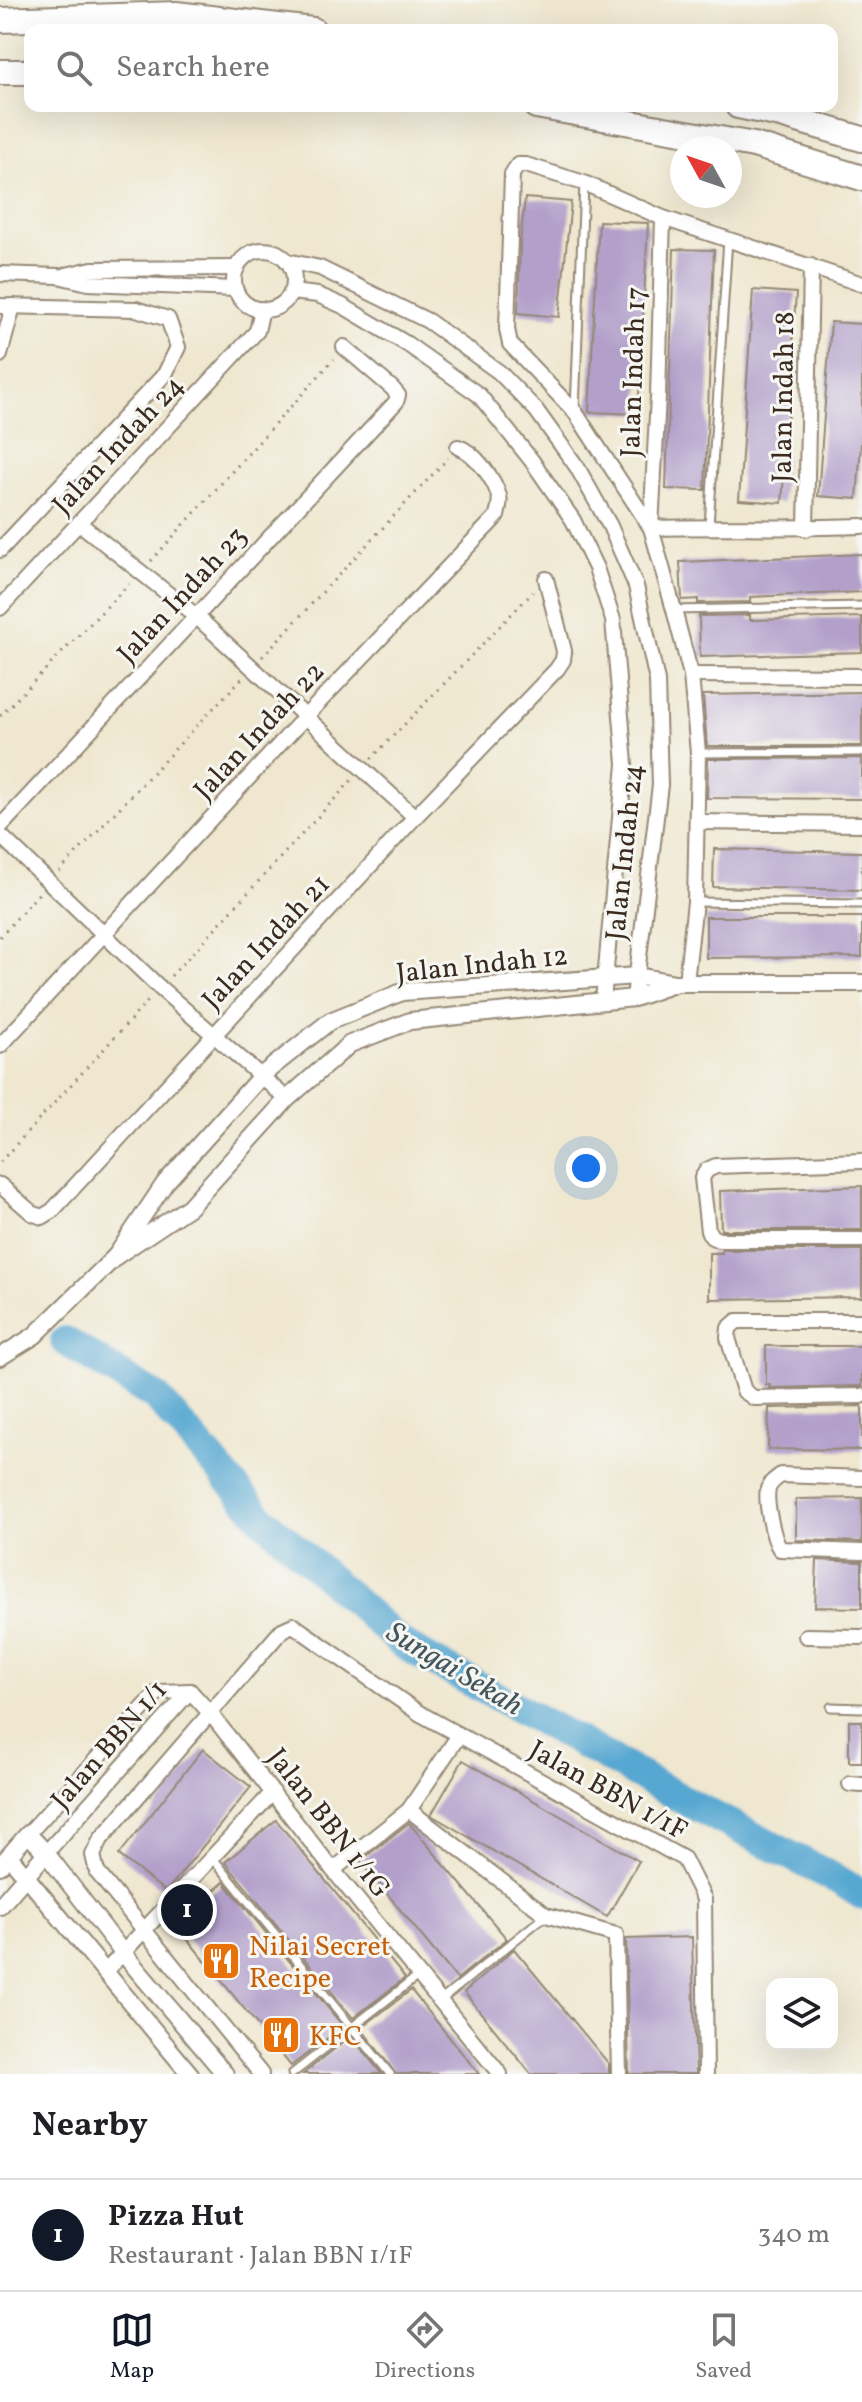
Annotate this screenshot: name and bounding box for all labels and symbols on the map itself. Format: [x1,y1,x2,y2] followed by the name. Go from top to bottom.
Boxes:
[670,136,742,208] north arrow
[612,286,657,458] street label: Jalan Indah 17
[764,311,805,483] street label: Jalan Indah 18
[44,368,194,524] street label: Jalan Indah 24
[109,518,257,673] street label: Jalan Indah 23
[185,654,334,810] street label: Jalan Indah 22
[597,762,654,942] street label: Jalan Indah 24
[194,866,340,1019] street label: Jalan Indah 21
[395,937,570,994] street label: Jalan Indah 12
[566,1148,606,1188] your location
[378,1612,530,1727] water label: Sungai Sekah
[43,1672,177,1819] street label: Jalan BBN 1/1
[521,1731,694,1851] street label: Jalan BBN 1/1F
[257,1740,399,1907] street label: Jalan BBN 1/1G
[161,1880,213,1940] pin: 1
[249,1928,391,1999] place label: Nilai Secret Recipe
[200,1940,242,1982] restaurant icon: Nilai Secret Recipe
[260,2014,302,2056] restaurant icon: KFC
[309,2018,362,2057] place label: KFC

